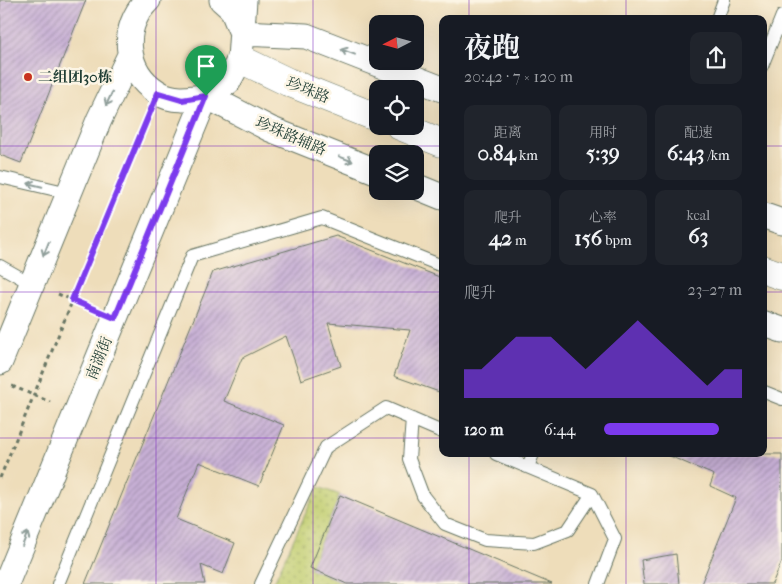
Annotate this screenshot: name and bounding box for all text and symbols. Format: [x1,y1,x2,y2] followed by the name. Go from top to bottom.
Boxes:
[369,15,424,70] north arrow
[369,15,424,200] map controls
[464,31,520,64] text: 夜跑
[690,32,742,84] button: share
[185,45,227,96] pin
[341,47,356,56] one-way arrow
[192,52,220,80] icon: arrive
[464,67,573,86] text: 20:42 · 7 × 120 m
[38,68,112,86] place label: 二组团30栋
[22,71,34,83] marker: 二组团30栋
[284,73,332,107] street label: 珍珠路
[369,80,424,135] button: locate
[104,91,114,106] one-way arrow
[253,113,329,159] street label: 珍珠路辅路
[494,124,522,141] text: 距离
[589,124,617,141] text: 用时
[684,124,712,141] text: 配速
[477,141,516,165] text: 0.84
[586,141,620,165] text: 5:39
[667,141,704,165] text: 6:43
[369,145,424,200] button: layers
[516,147,538,164] text: km
[704,147,730,164] text: /km
[338,155,353,164] one-way arrow
[27,180,43,189] one-way arrow
[687,207,710,224] text: kcal
[494,209,522,226] text: 爬升
[589,209,617,226] text: 心率
[688,224,708,248] text: 63
[489,226,512,250] text: 42
[574,226,602,250] text: 156
[512,232,527,249] text: m
[602,232,632,249] text: bpm
[41,241,50,256] one-way arrow
[688,280,742,299] text: 23–27 m
[464,283,496,302] text: 爬升
[82,334,116,382] street label: 南湖街
[464,420,504,439] text: 120 m
[544,420,576,439] text: 6:44
[20,532,30,547] one-way arrow

